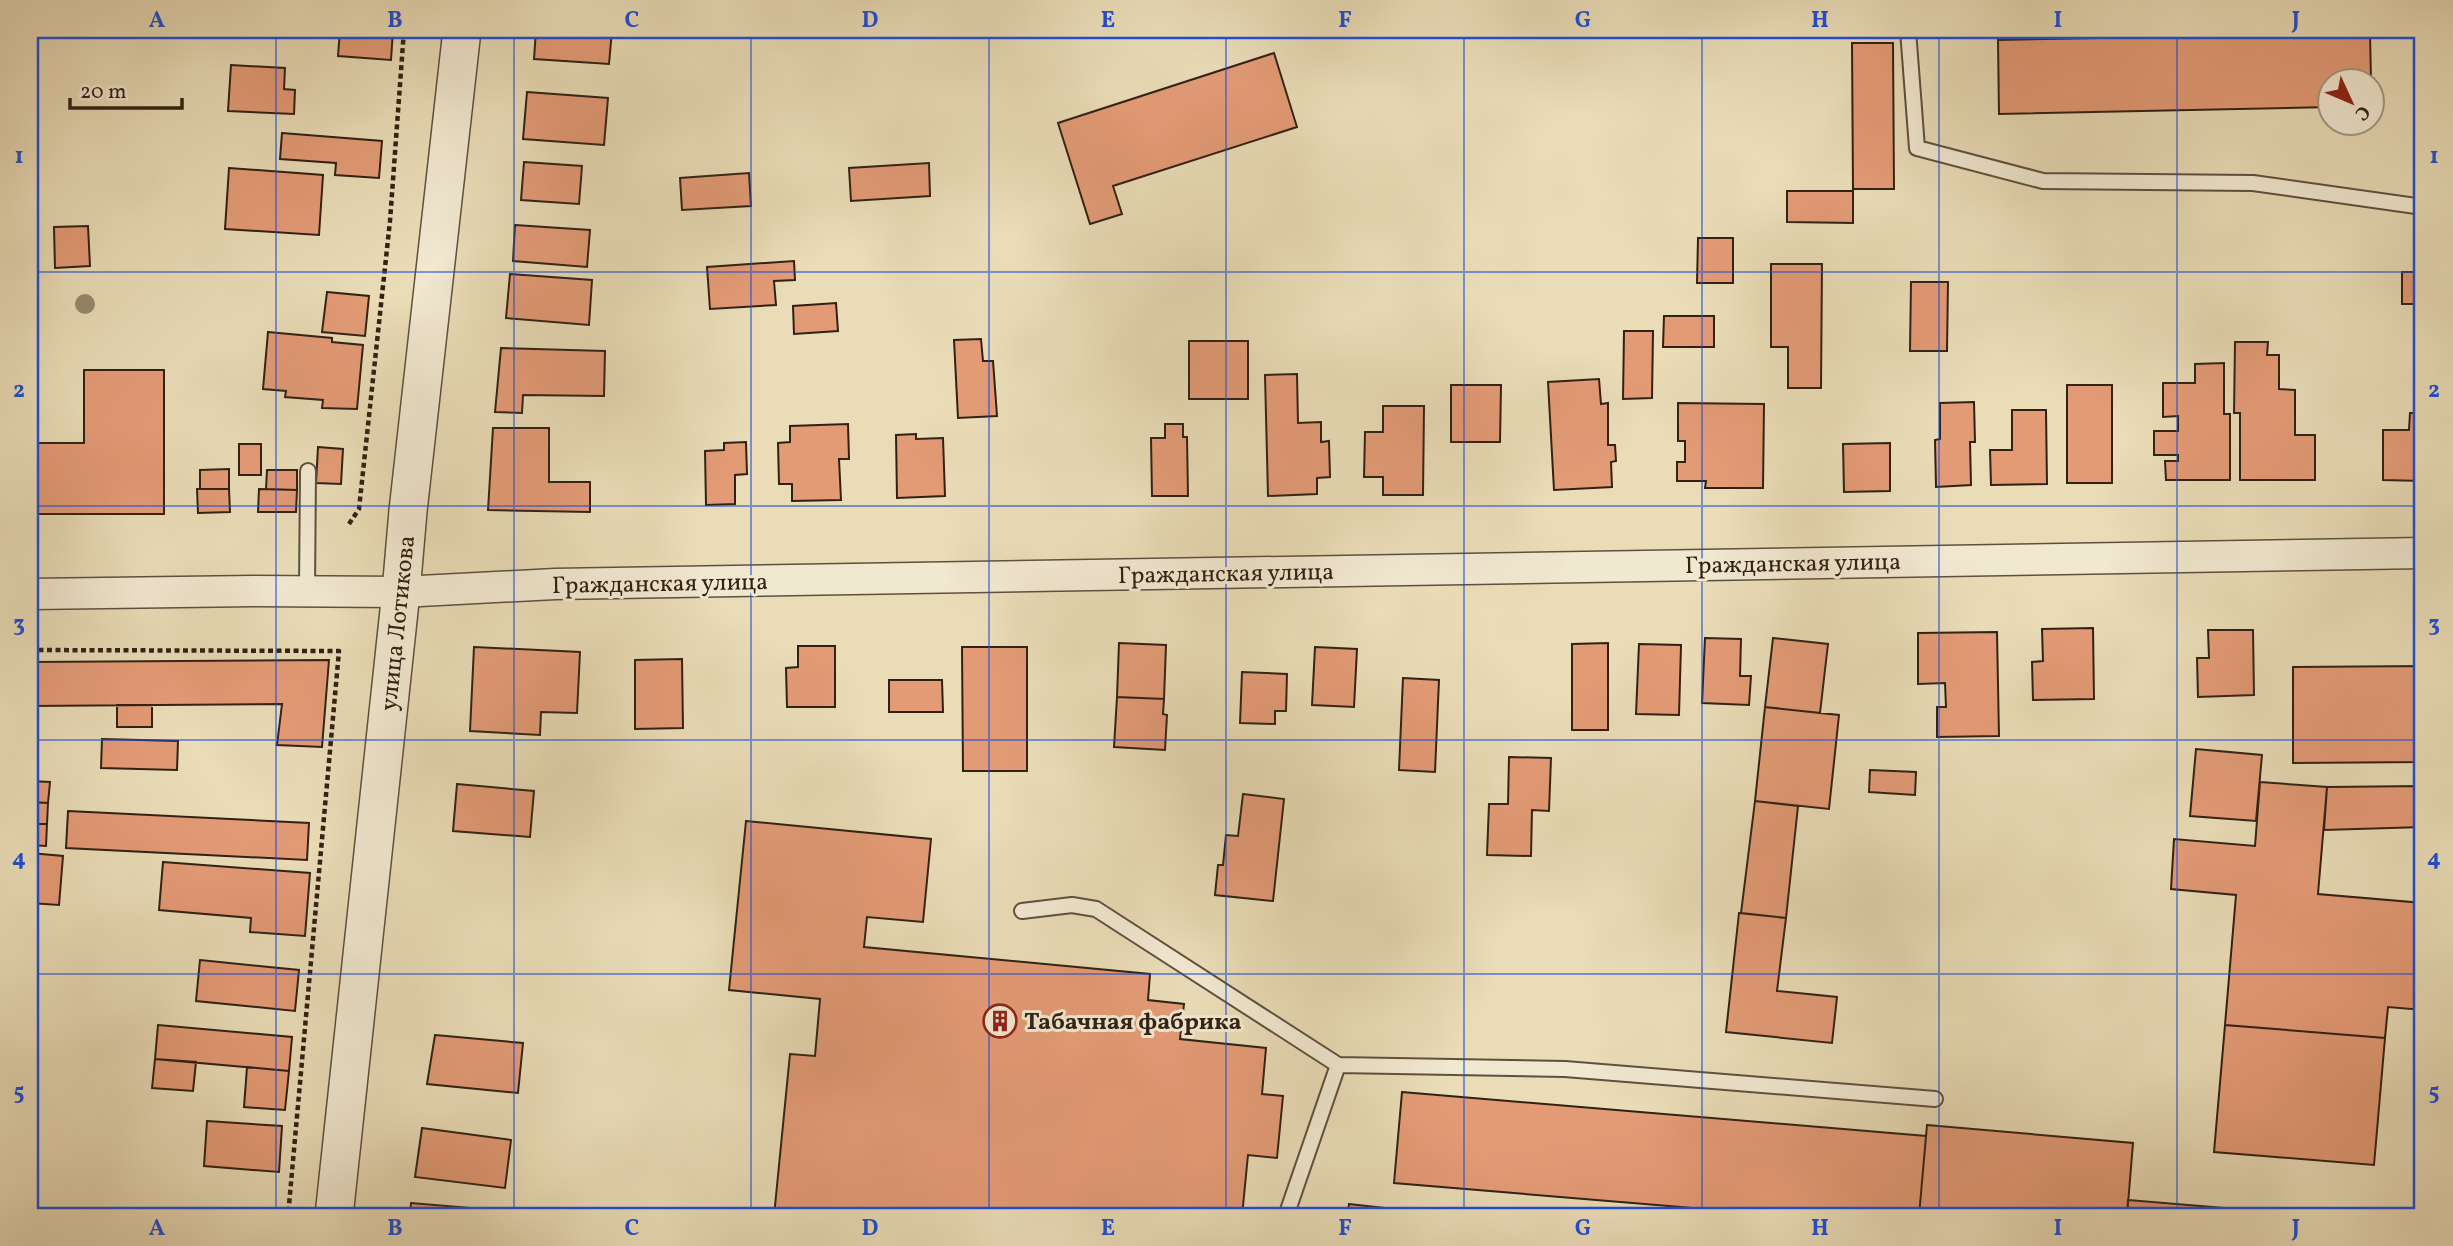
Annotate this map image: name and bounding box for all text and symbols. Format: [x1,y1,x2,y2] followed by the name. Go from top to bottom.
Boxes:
[149,5,165,37] text: A
[387,5,403,37] text: B
[625,5,639,37] text: C
[862,5,879,37] text: D
[1101,5,1115,37] text: E
[1338,5,1352,37] text: F
[1575,5,1591,37] text: G
[1811,5,1829,37] text: H
[2054,5,2062,37] text: I
[2291,5,2300,37] text: J
[70,66,182,110] scale bar
[2316,66,2386,136] north arrow
[80,78,126,107] text: 20 m
[2348,99,2375,126] text: С
[14,141,24,173] text: 1
[2429,141,2439,173] text: 1
[13,375,25,407] text: 2
[2428,375,2440,407] text: 2
[373,534,425,713] street label: улица Лотикова
[1685,546,1901,584] street label: Гражданская улица
[1118,556,1334,594] street label: Гражданская улица
[552,566,768,604] street label: Гражданская улица
[13,609,25,641] text: 3
[2428,609,2440,641] text: 3
[12,843,26,875] text: 4
[2427,843,2441,875] text: 4
[981,1002,1019,1040] building icon: Табачная фабрика
[1024,1006,1242,1040] place label: Табачная фабрика
[13,1077,25,1109] text: 5
[2428,1077,2440,1109] text: 5
[149,1213,165,1245] text: A
[387,1213,403,1245] text: B
[625,1213,639,1245] text: C
[862,1213,879,1245] text: D
[1101,1213,1115,1245] text: E
[1338,1213,1352,1245] text: F
[1575,1213,1591,1245] text: G
[1811,1213,1829,1245] text: H
[2054,1213,2062,1245] text: I
[2291,1213,2300,1245] text: J

